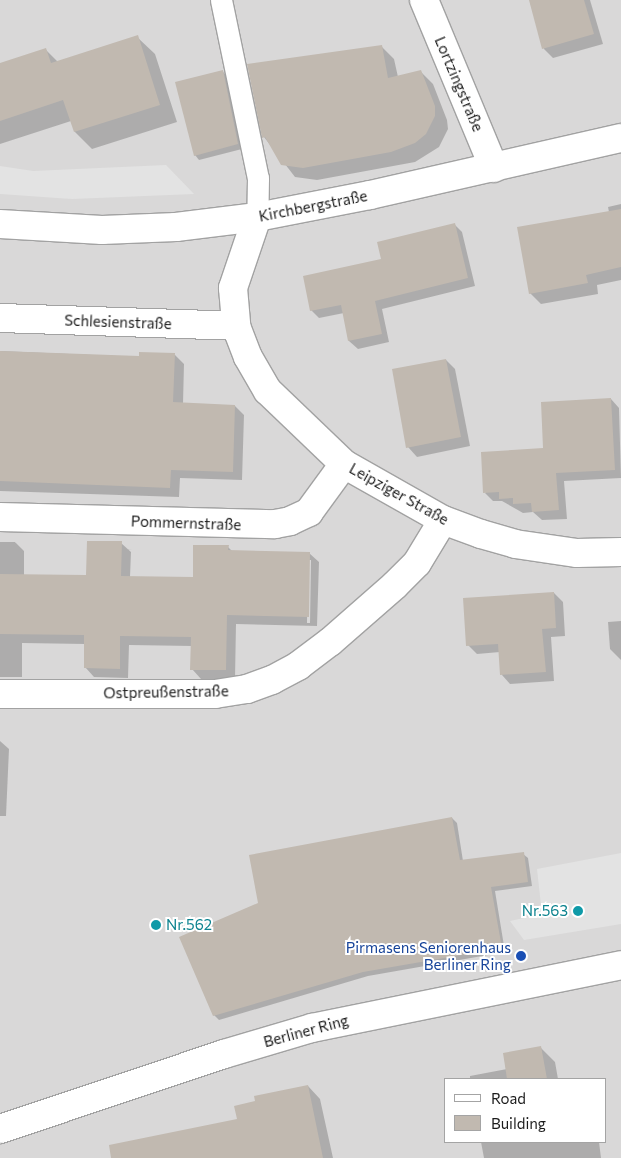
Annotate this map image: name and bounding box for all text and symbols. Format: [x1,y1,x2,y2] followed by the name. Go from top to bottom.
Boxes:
[431,34,487,134] street label: Lortzingstraße
[257,187,369,225] street label: Kirchbergstraße
[64,311,172,333] street label: Schlesienstraße
[346,459,452,529] street label: Leipziger Straße
[131,512,241,534] street label: Pommernstraße
[103,682,229,702] street label: Ostpreußenstraße
[522,902,568,920] place label: Nr.563
[572,905,584,917] marker: Nr.563
[166,916,212,934] place label: Nr.562
[150,919,162,931] marker: Nr.562
[346,938,511,973] place label: Pirmasens Seniorenhaus Berliner Ring
[515,950,527,962] marker: Pirmasens Seniorenhaus Berliner Ring
[262,1011,350,1051] street label: Berliner Ring
[444,1078,606,1143] legend
[491,1089,526,1107] text: Road
[491,1114,546,1132] text: Building

